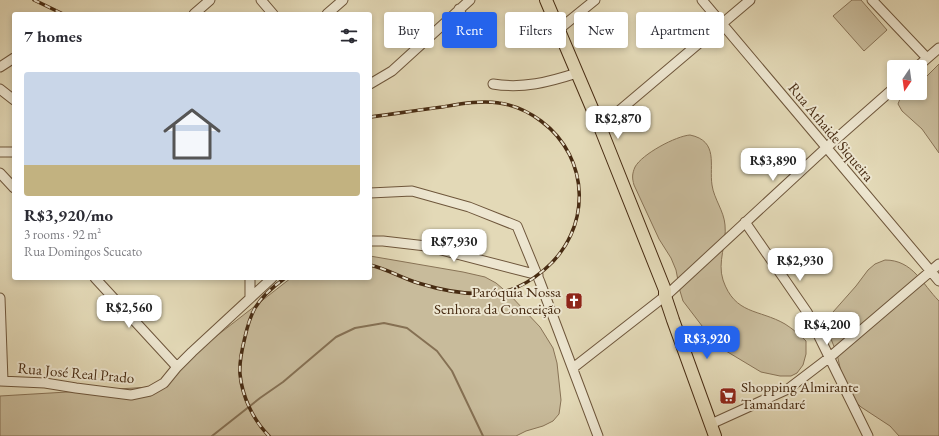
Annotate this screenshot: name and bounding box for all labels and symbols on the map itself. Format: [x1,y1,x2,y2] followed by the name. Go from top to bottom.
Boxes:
[887,60,927,100] north arrow
[784,78,878,185] street label: Rua Athaide Siqueira
[581,106,655,140] pin: R$2,870
[736,148,810,182] pin: R$3,890
[417,229,491,263] pin: R$7,930
[763,248,837,282] pin: R$2,930
[434,282,561,318] place label: Paróquia Nossa Senhora da Conceição
[564,291,584,311] church icon: Paróquia Nossa Senhora da Conceição
[92,295,166,329] pin: R$2,560
[790,312,864,346] pin: R$4,200
[670,326,744,360] pin: R$3,920
[17,358,135,387] street label: Rua José Real Prado
[741,377,859,413] place label: Shopping Almirante Tamandaré
[718,386,738,406] supermarket icon: Shopping Almirante Tamandaré

